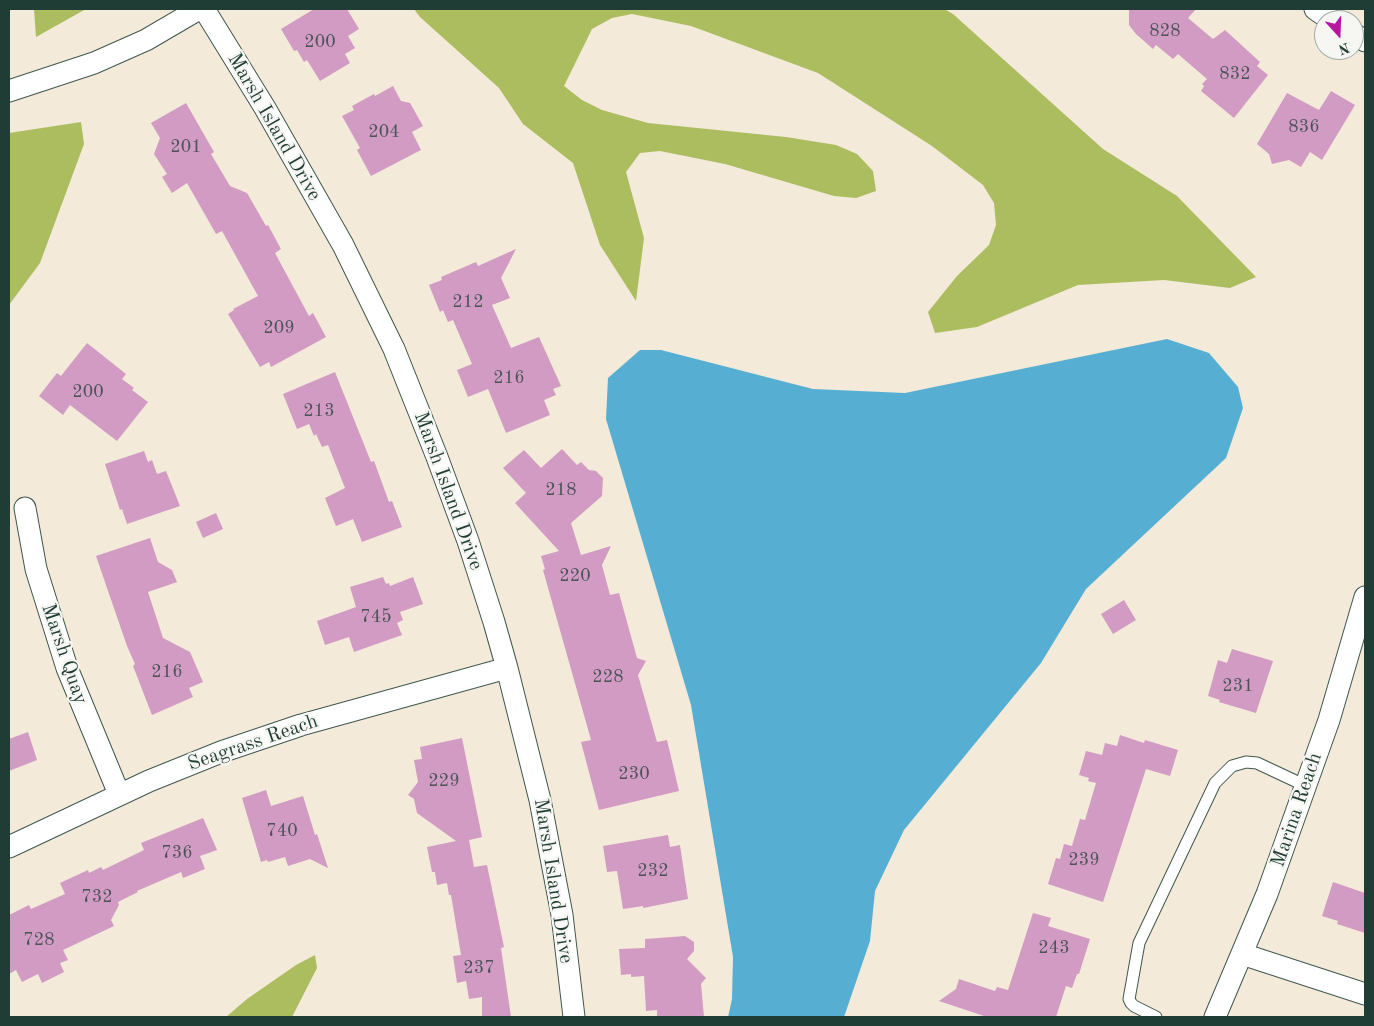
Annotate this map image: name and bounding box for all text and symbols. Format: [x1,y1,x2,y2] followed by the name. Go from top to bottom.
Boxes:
[1314,10,1364,60] north arrow
[1149,20,1181,42] house number: 828
[304,31,336,53] house number: 200
[1336,40,1351,57] text: N
[222,49,326,205] street label: Marsh Island Drive
[1219,63,1251,85] house number: 832
[1288,116,1320,138] house number: 836
[368,121,400,143] house number: 204
[170,136,202,158] house number: 201
[452,291,484,313] house number: 212
[263,317,295,339] house number: 209
[493,367,525,389] house number: 216
[72,381,104,403] house number: 200
[303,400,335,422] house number: 213
[408,409,488,573] street label: Marsh Island Drive
[545,479,577,501] house number: 218
[559,565,591,587] house number: 220
[36,601,92,707] street label: Marsh Quay
[360,606,392,628] house number: 745
[151,661,183,683] house number: 216
[592,666,624,688] house number: 228
[1222,675,1254,697] house number: 231
[185,709,321,777] street label: Seagrass Reach
[1266,750,1328,870] street label: Marina Reach
[618,763,650,785] house number: 230
[428,770,460,792] house number: 229
[528,797,578,965] street label: Marsh Island Drive
[266,820,298,842] house number: 740
[161,842,193,864] house number: 736
[1068,849,1100,871] house number: 239
[637,860,669,882] house number: 232
[81,886,113,908] house number: 732
[23,929,55,951] house number: 728
[1038,937,1070,959] house number: 243
[463,957,495,979] house number: 237

